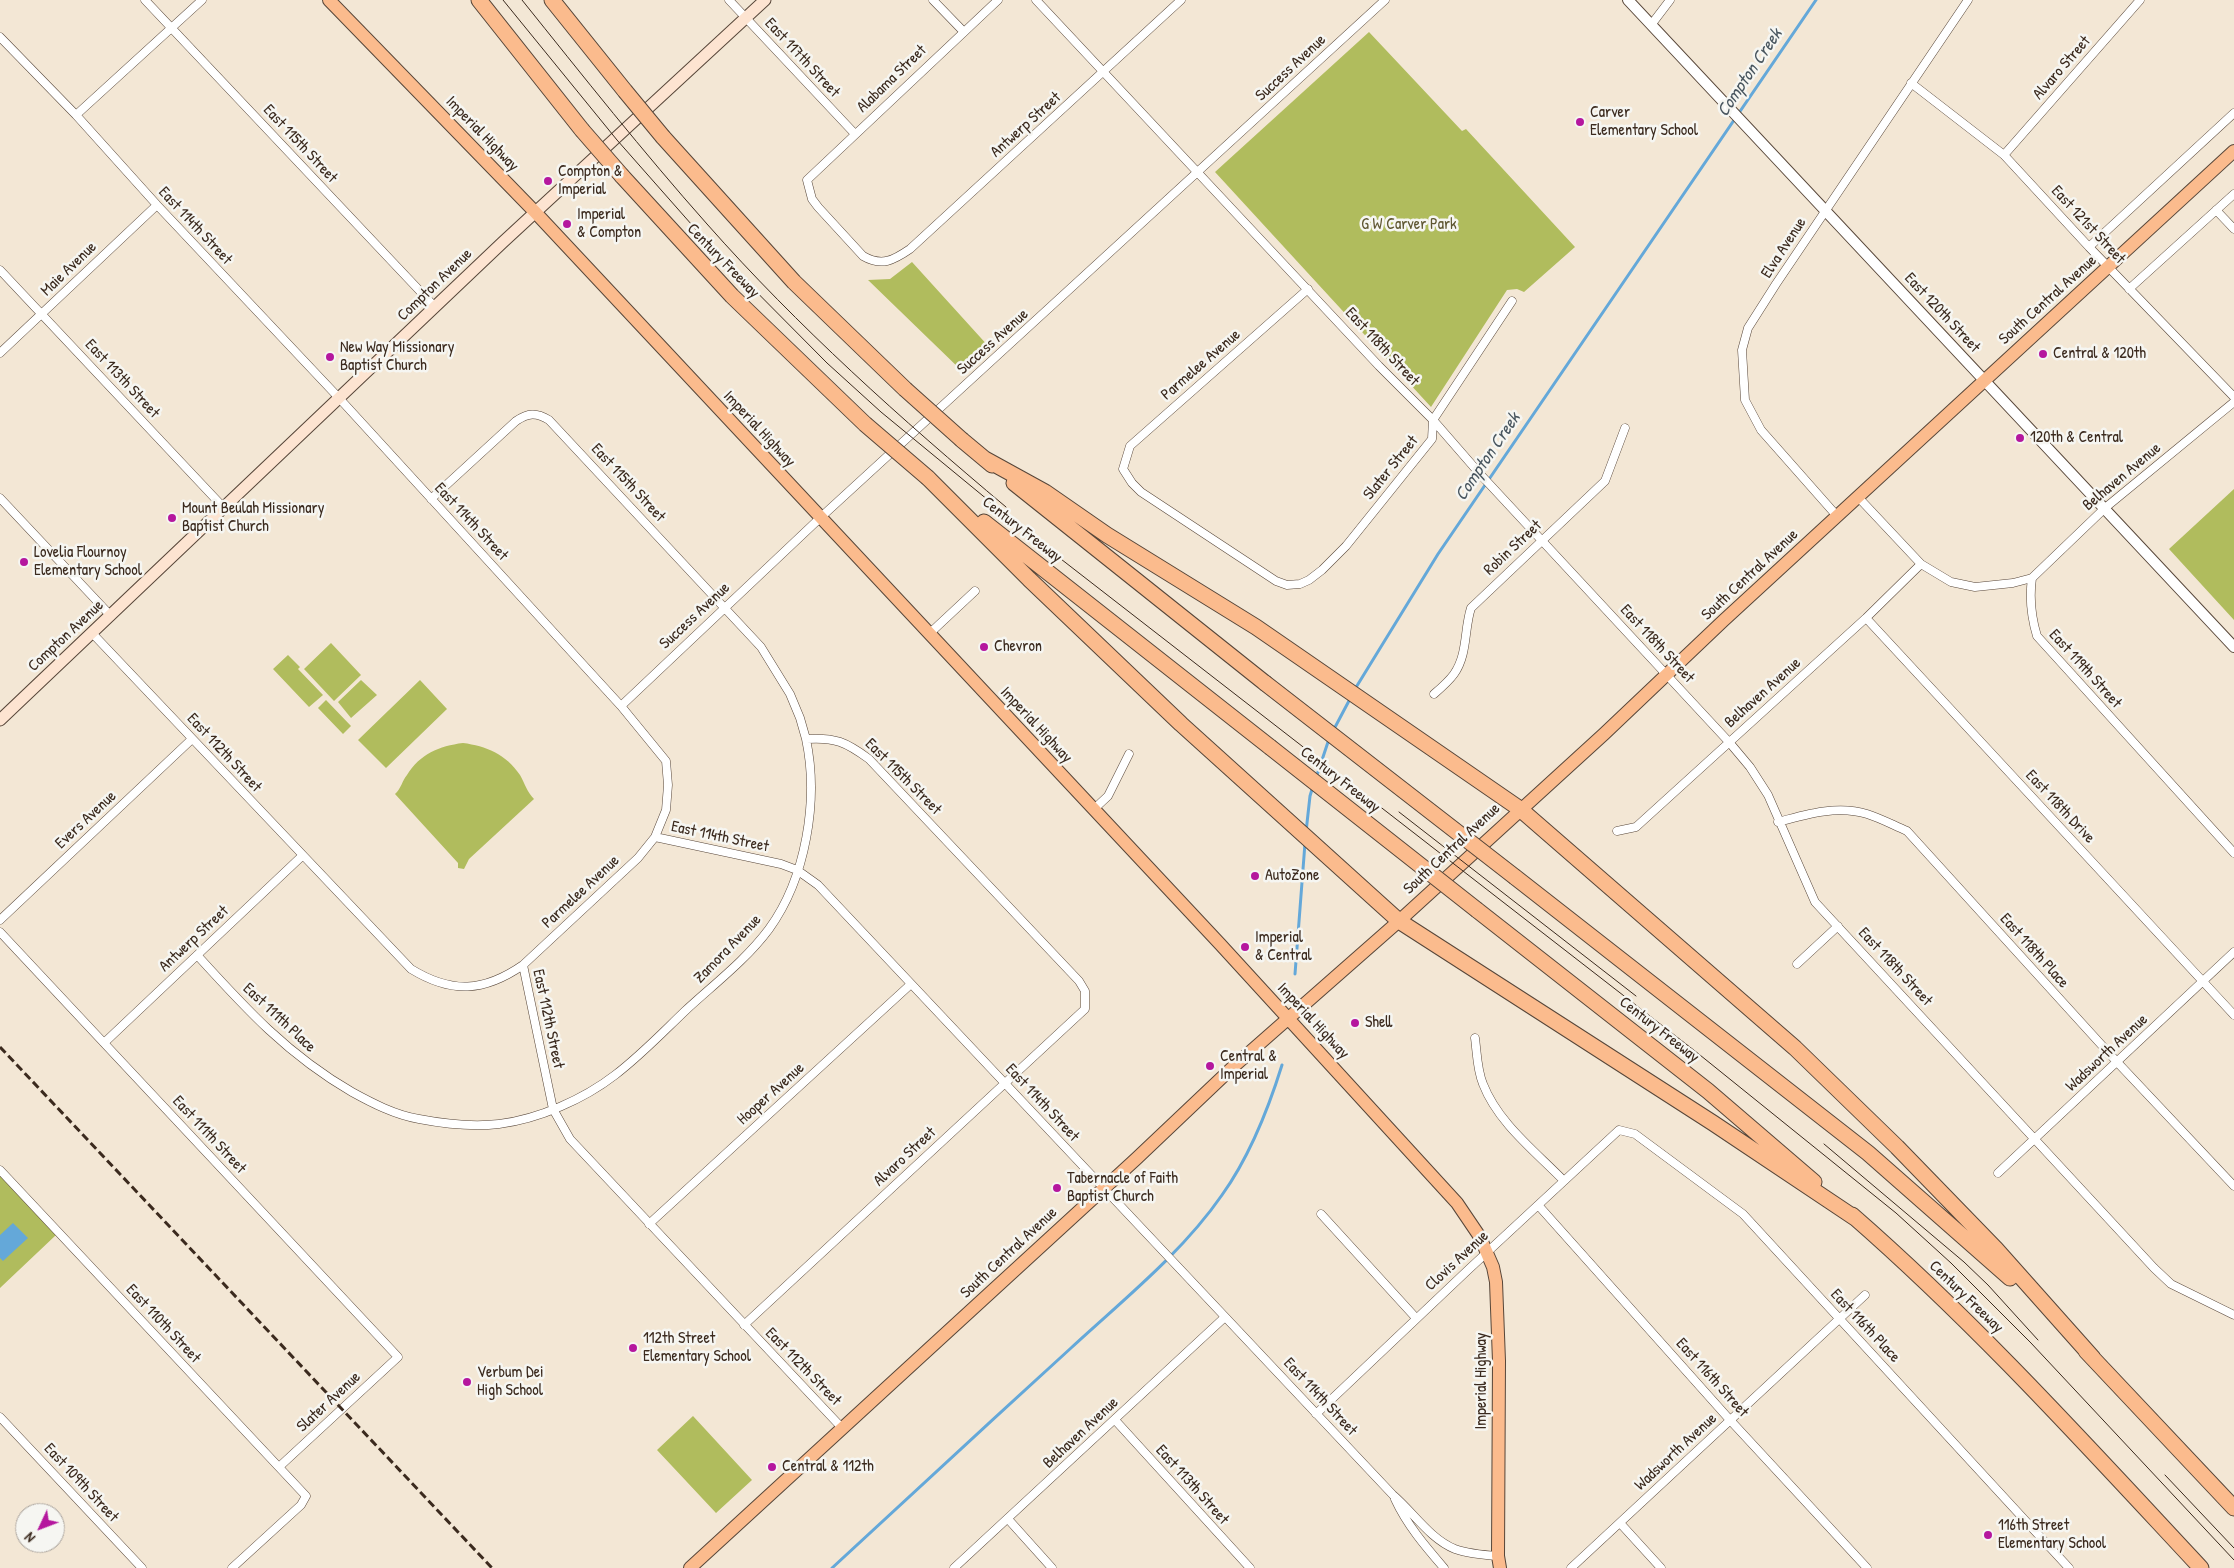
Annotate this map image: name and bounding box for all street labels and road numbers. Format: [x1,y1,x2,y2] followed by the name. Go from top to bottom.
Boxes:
[760,14,844,102] street label: East 117th Street
[1252,31,1330,105] street label: Success Avenue
[2029,32,2095,104] street label: Alvaro Street
[853,41,931,117] street label: Alabama Street
[987,88,1065,162] street label: Antwerp Street
[441,92,523,176] street label: Imperial Highway
[259,101,341,187] street label: East 115th Street
[2047,182,2129,268] street label: East 121st Street
[154,183,236,269] street label: East 114th Street
[1757,214,1811,282] street label: Elva Avenue
[683,220,763,302] street label: Century Freeway
[37,238,101,300] street label: Maie Avenue
[394,245,476,325] street label: Compton Avenue
[1995,251,2101,349] street label: South Central Avenue
[1900,269,1984,357] street label: East 120th Street
[1341,304,1423,390] street label: East 118th Street
[953,305,1033,379] street label: Success Avenue
[1157,325,1245,405] street label: Parmelee Avenue
[81,336,163,422] street label: East 113th Street
[719,387,799,471] street label: Imperial Highway
[1359,432,1423,504] street label: Slater Street
[2079,439,2165,515] street label: Belhaven Avenue
[587,440,669,526] street label: East 115th Street
[430,479,512,565] street label: East 114th Street
[978,493,1066,567] street label: Century Freeway
[1480,516,1546,580] street label: Robin Street
[1698,525,1802,625] street label: South Central Avenue
[656,579,734,653] street label: Success Avenue
[24,596,108,676] street label: Compton Avenue
[1616,601,1698,687] street label: East 118th Street
[2045,626,2125,712] street label: East 119th Street
[1721,654,1805,732] street label: Belhaven Avenue
[996,683,1076,767] street label: Imperial Highway
[183,710,265,796] street label: East 112th Street
[861,735,945,819] street label: East 115th Street
[1296,743,1384,817] street label: Century Freeway
[2021,766,2099,848] street label: East 118th Drive
[52,787,120,853] street label: Evers Avenue
[1400,799,1504,899] street label: South Central Avenue
[669,817,771,857] street label: East 114th Street
[538,851,624,933] street label: Parmelee Avenue
[155,902,233,976] street label: Antwerp Street
[1995,910,2073,992] street label: East 118th Place
[690,911,766,987] street label: Zamora Avenue
[1854,924,1936,1010] street label: East 118th Street
[528,968,568,1070] street label: East 112th Street
[239,979,319,1057] street label: East 111th Place
[1273,979,1353,1063] street label: Imperial Highway
[1615,993,1703,1067] street label: Century Freeway
[2062,1010,2152,1096] street label: Wadsworth Avenue
[733,1059,809,1129] street label: Hooper Avenue
[1001,1060,1083,1146] street label: East 114th Street
[168,1092,250,1178] street label: East 111th Street
[870,1123,940,1191] street label: Alvaro Street
[957,1203,1061,1303] street label: South Central Avenue
[1421,1227,1493,1295] street label: Clovis Avenue
[1925,1257,2007,1337] street label: Century Freeway
[122,1281,204,1367] street label: East 110th Street
[1826,1285,1904,1367] street label: East 116th Place
[761,1324,845,1410] street label: East 112th Street
[1472,1332,1492,1430] street label: Imperial Highway
[1671,1334,1753,1422] street label: East 116th Street
[1279,1354,1361,1440] street label: East 114th Street
[293,1368,365,1436] street label: Slater Avenue
[1039,1393,1123,1473] street label: Belhaven Avenue
[1631,1409,1721,1495] street label: Wadsworth Avenue
[40,1440,122,1526] street label: East 109th Street
[1151,1441,1233,1529] street label: East 113th Street

